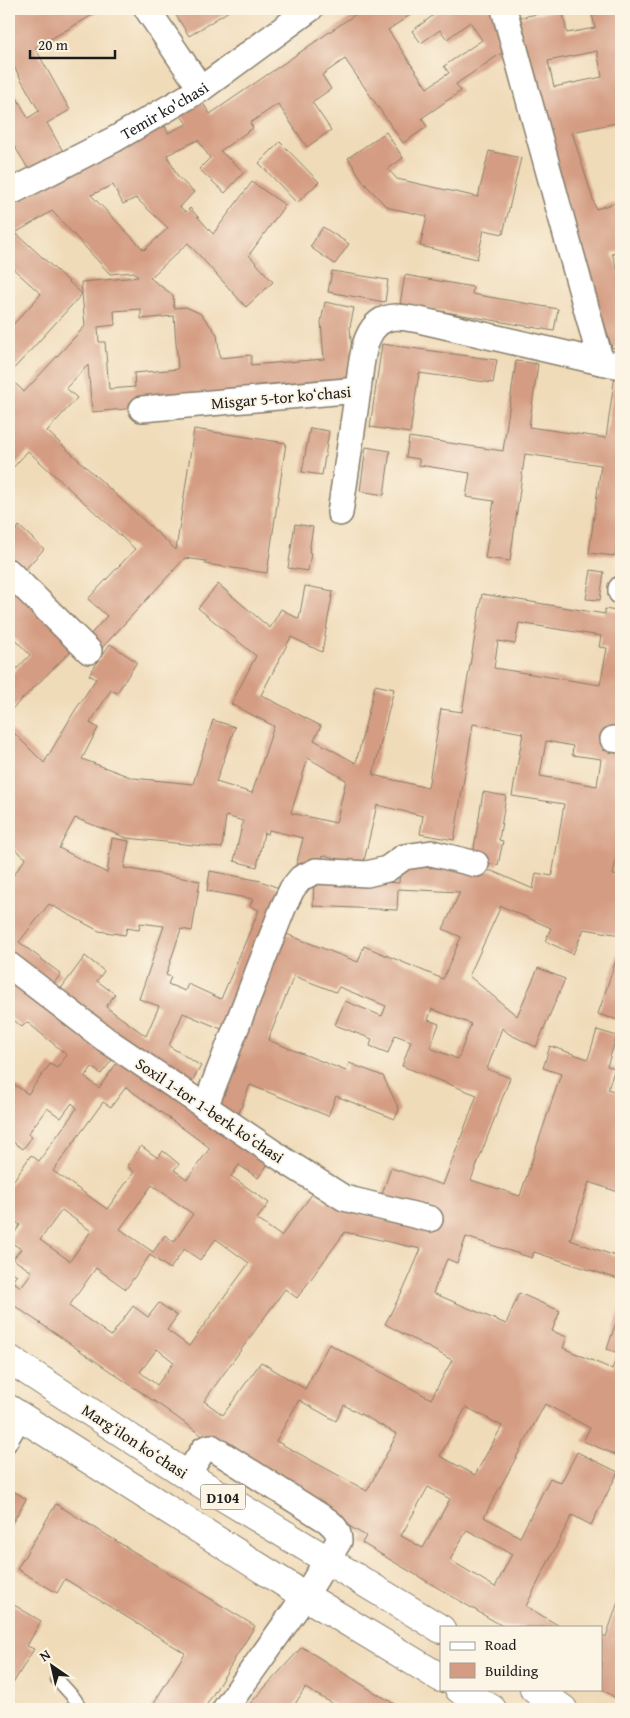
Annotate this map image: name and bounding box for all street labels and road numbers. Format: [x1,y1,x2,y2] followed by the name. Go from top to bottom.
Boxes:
[116,75,214,145] street label: Temir ko'chasi
[210,379,353,415] street label: Misgar 5-tor koʻchasi
[131,1051,289,1169] street label: Soxil 1-tor 1-berk koʻchasi
[77,1398,193,1485] street label: Margʻilon koʻchasi
[200,1484,246,1510] road number: D104

